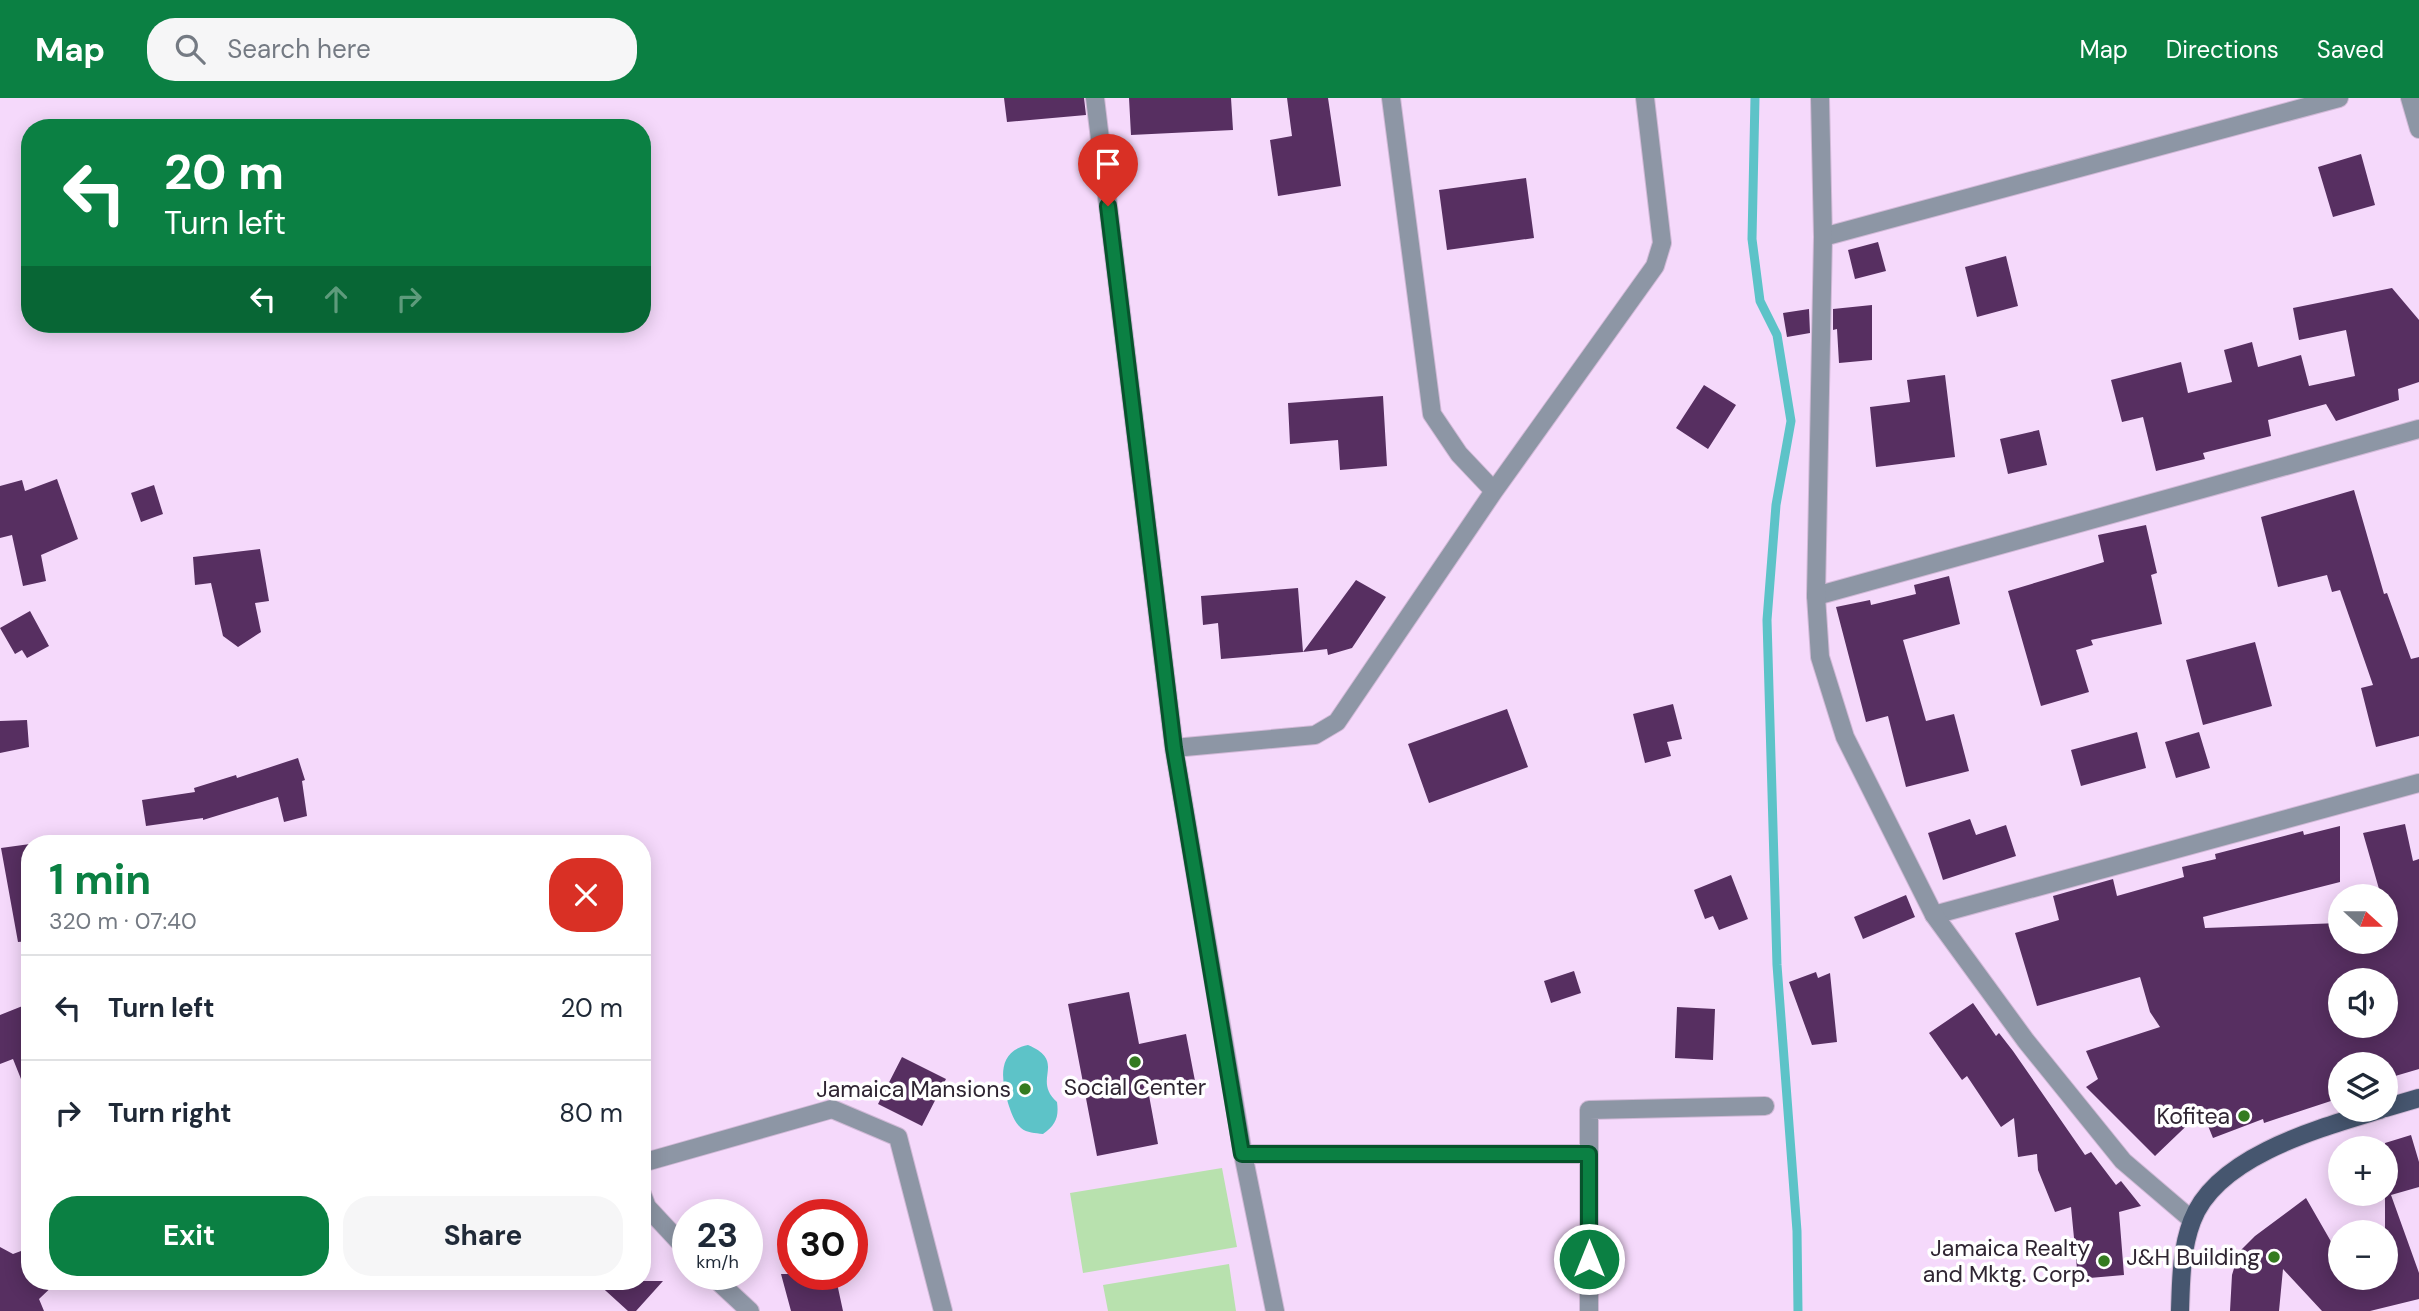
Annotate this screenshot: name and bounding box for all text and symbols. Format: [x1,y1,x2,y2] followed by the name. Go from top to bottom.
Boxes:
[147,18,637,81] search box
[35,28,105,71] text: Map
[171,30,209,68] icon: search
[227,32,371,66] text: Search here
[2080,34,2128,65] text: Map
[2166,34,2279,65] text: Directions
[2317,34,2384,65] text: Saved
[1078,134,1138,206] pin
[164,140,284,204] text: 20 m
[1089,145,1127,183] icon: arrive
[49,147,140,238] icon: left
[164,202,286,244] text: Turn left
[244,280,282,318] icon: left
[317,280,355,318] icon: ahead
[390,280,428,318] icon: right
[49,852,151,907] text: 1 min
[549,858,623,932] button: close
[2328,884,2398,954] north arrow
[2328,884,2398,1290] map controls
[49,906,197,936] text: 320 m · 07:40
[2328,968,2398,1038] button: sound
[49,989,87,1027] icon: left
[108,991,215,1025] text: Turn left
[560,991,623,1025] text: 20 m
[2328,1052,2398,1122] button: layers
[1127,1054,1143,1070] marker: Social Center
[1064,1072,1206,1102] place label: Social Center
[816,1074,1011,1104] place label: Jamaica Mansions
[1017,1081,1033,1097] marker: Jamaica Mansions
[49,1094,87,1132] icon: right
[108,1096,232,1130] text: Turn right
[559,1096,623,1130] text: 80 m
[2156,1101,2230,1131] place label: Kofitea
[2236,1108,2252,1124] marker: Kofitea
[2328,1136,2398,1206] button: +
[49,1196,329,1276] button: Exit
[343,1196,623,1276] button: Share
[777,1199,868,1290] speed limit sign: 30
[697,1212,738,1258] text: 23
[2328,1220,2398,1290] button: −
[1552,1222,1626,1296] position arrow
[1923,1233,2090,1289] place label: Jamaica Realty and Mktg. Corp.
[2126,1242,2260,1272] place label: J&H Building
[2266,1249,2282,1265] marker: J&H Building
[696,1250,739,1274] text: km/h
[2096,1253,2112,1269] marker: Jamaica Realty and Mktg. Corp.

